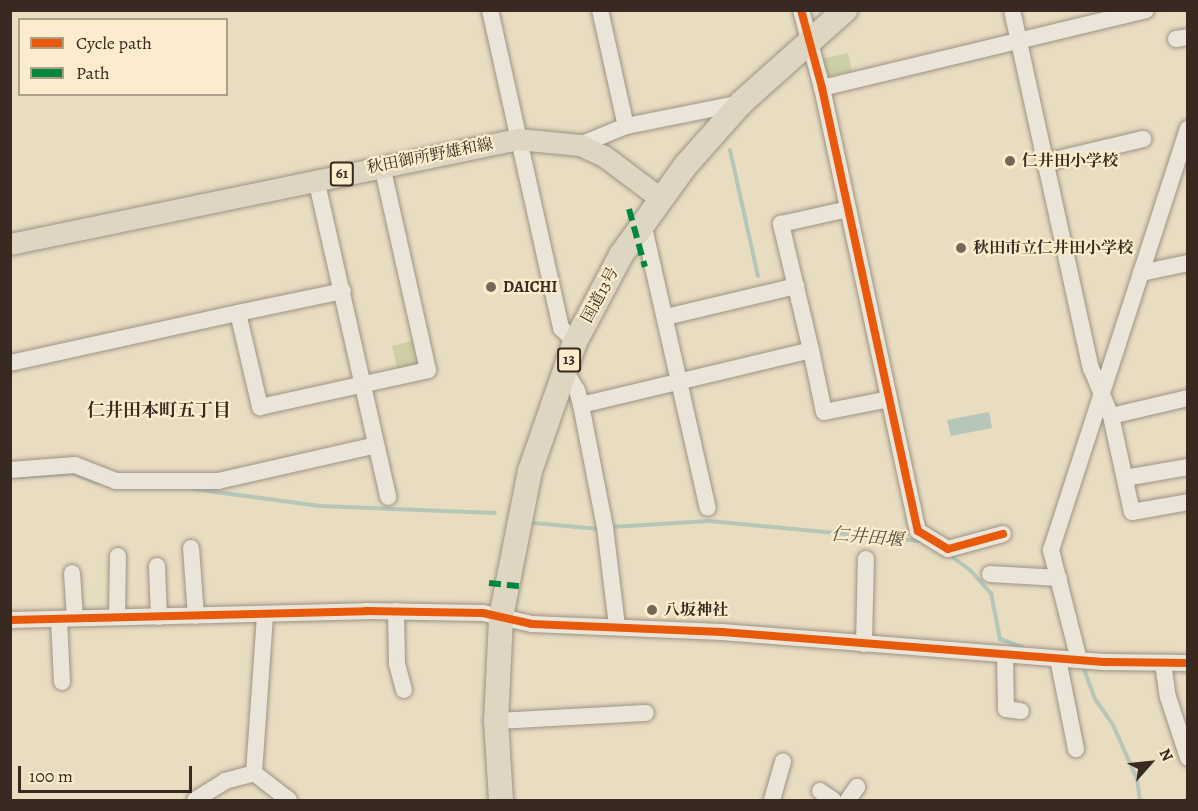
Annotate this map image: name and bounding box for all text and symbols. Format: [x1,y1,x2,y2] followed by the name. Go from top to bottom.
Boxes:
[18,18,228,96] legend
[76,31,152,55] text: Cycle path
[76,61,110,85] text: Path
[365,134,495,178] street label: 秋田御所野雄和線
[1022,151,1118,171] place label: 仁井田小学校
[1003,154,1017,168] marker: 仁井田小学校
[328,162,356,186] road number: 61
[973,238,1133,258] place label: 秋田市立仁井田小学校
[954,241,968,255] marker: 秋田市立仁井田小学校
[577,264,623,326] street label: 国道13号
[503,277,557,297] place label: DAICHI
[484,280,498,294] marker: DAICHI
[557,348,581,372] road number: 13
[87,399,231,421] district label: 仁井田本町五丁目
[830,523,904,551] water label: 仁井田堰
[664,600,728,620] place label: 八坂神社
[645,603,659,617] marker: 八坂神社
[1120,733,1180,793] north arrow
[1154,745,1178,765] text: N
[21,754,195,792] scale bar
[29,764,73,788] text: 100 m

